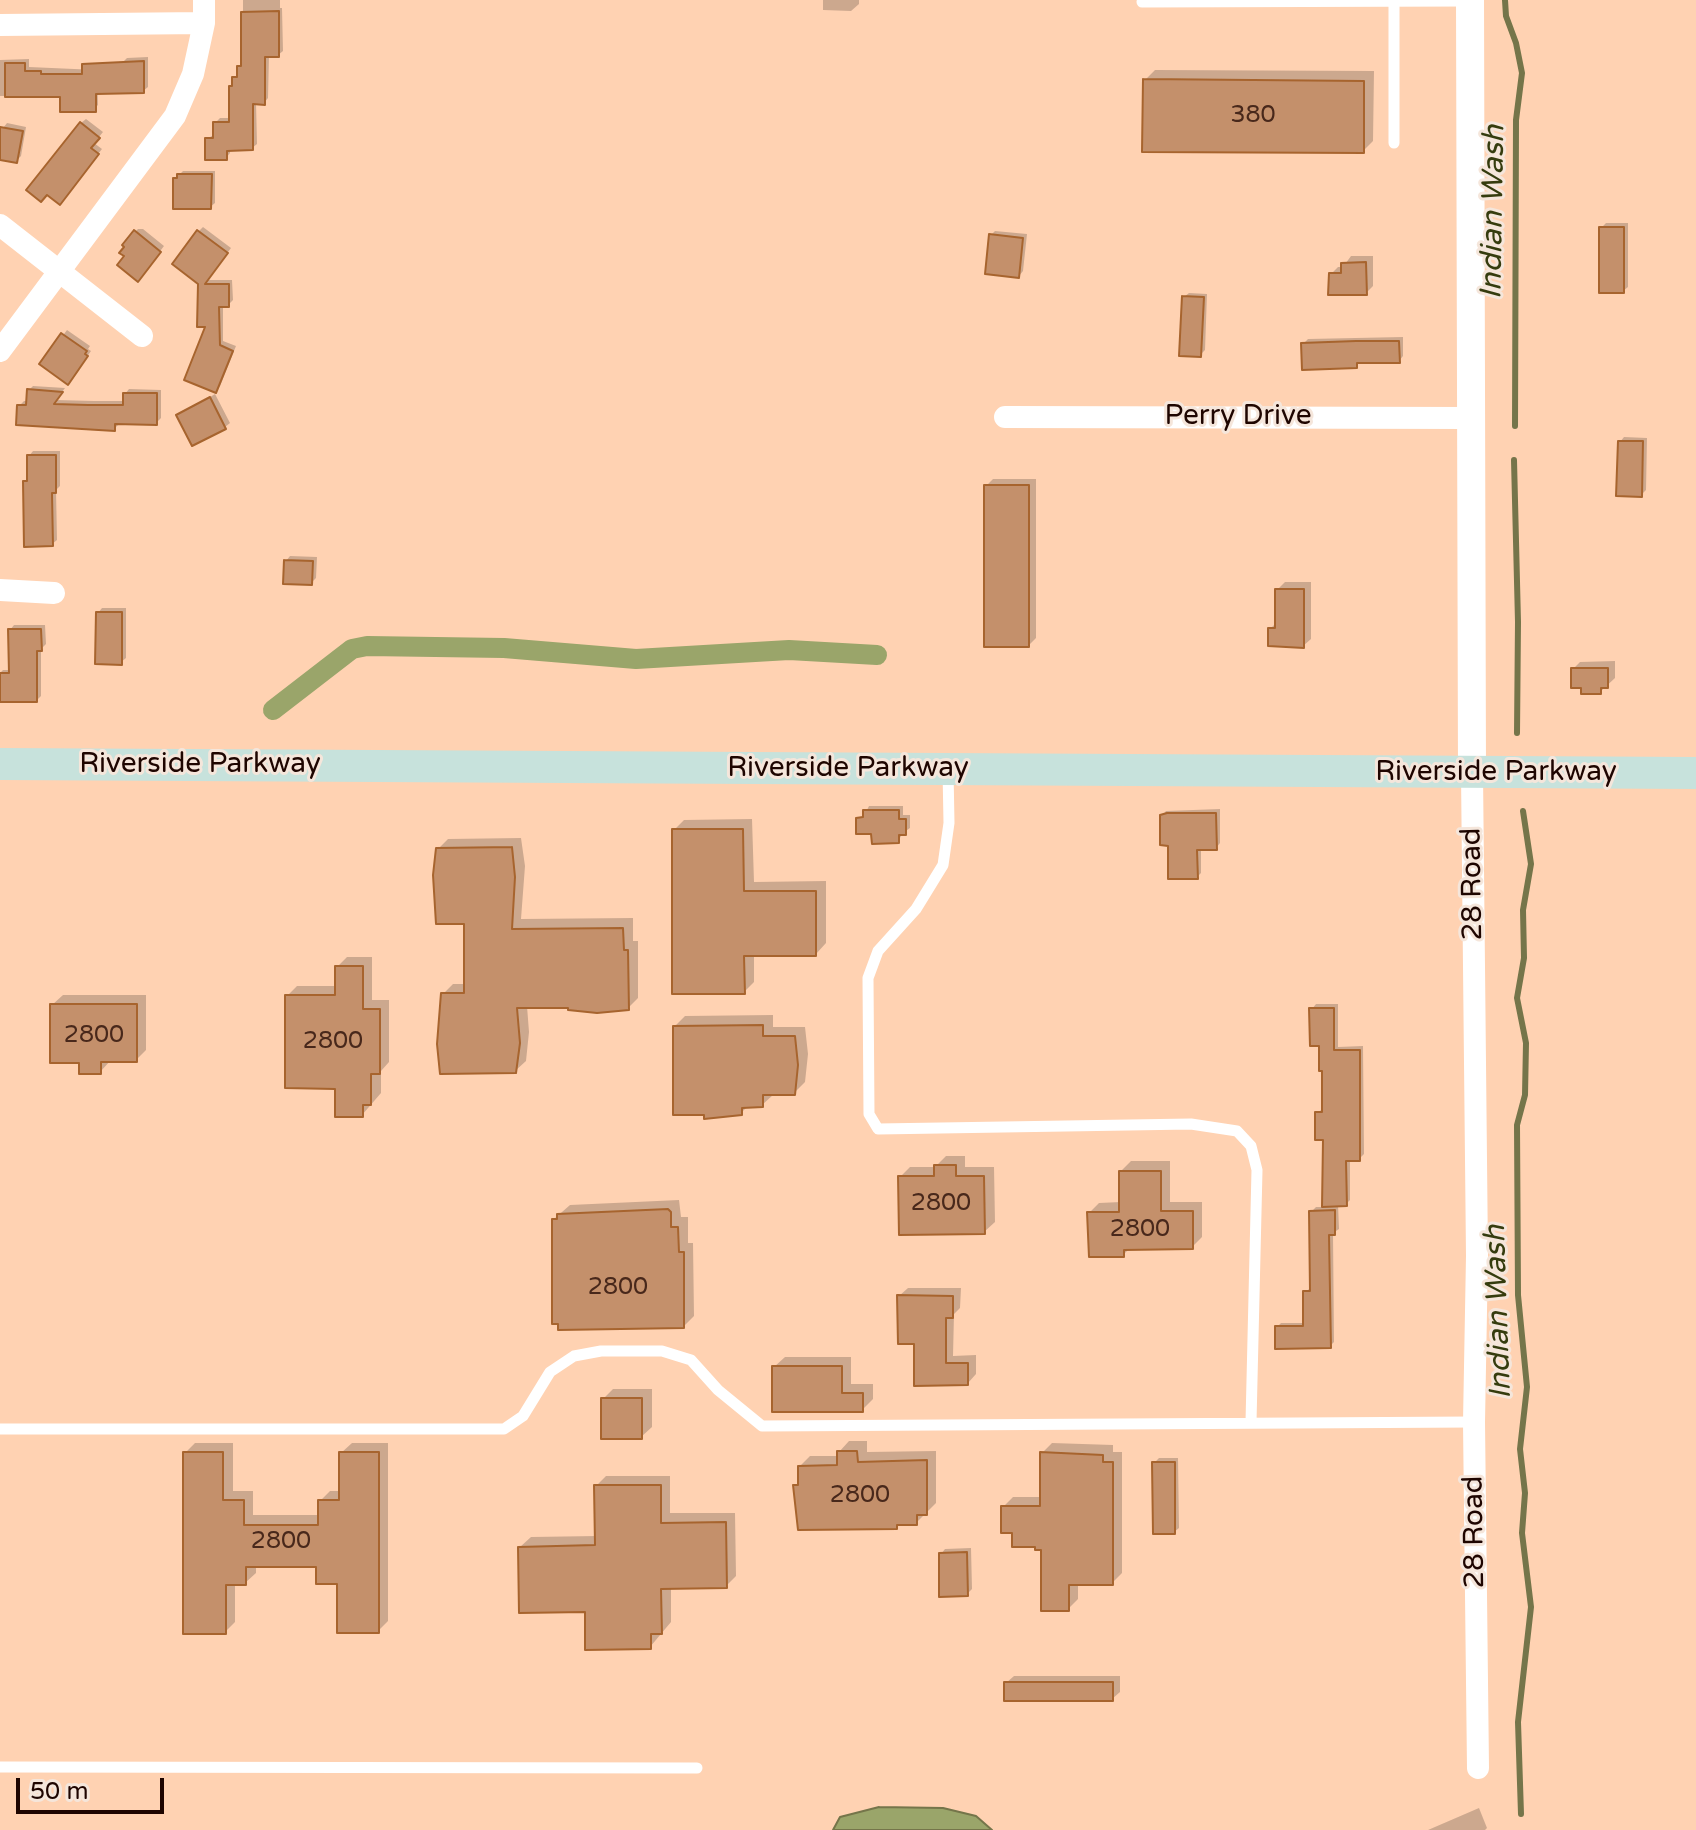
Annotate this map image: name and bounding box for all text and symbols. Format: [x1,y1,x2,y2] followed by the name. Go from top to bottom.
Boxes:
[1230,102,1276,130] house number: 380
[1474,124,1514,300] water label: Indian Wash
[1165,400,1311,434] street label: Perry Drive
[79,748,321,782] street label: Riverside Parkway
[727,752,969,786] street label: Riverside Parkway
[1375,756,1617,790] street label: Riverside Parkway
[1455,827,1491,941] street label: 28 Road
[64,1022,124,1050] house number: 2800
[303,1028,363,1056] house number: 2800
[911,1190,971,1218] house number: 2800
[1110,1216,1170,1244] house number: 2800
[1478,1224,1520,1400] water label: Indian Wash
[588,1274,648,1302] house number: 2800
[1457,1475,1493,1589] street label: 28 Road
[830,1482,890,1510] house number: 2800
[251,1528,311,1556] house number: 2800
[20,1762,168,1812] scale bar
[30,1777,88,1806] text: 50 m

